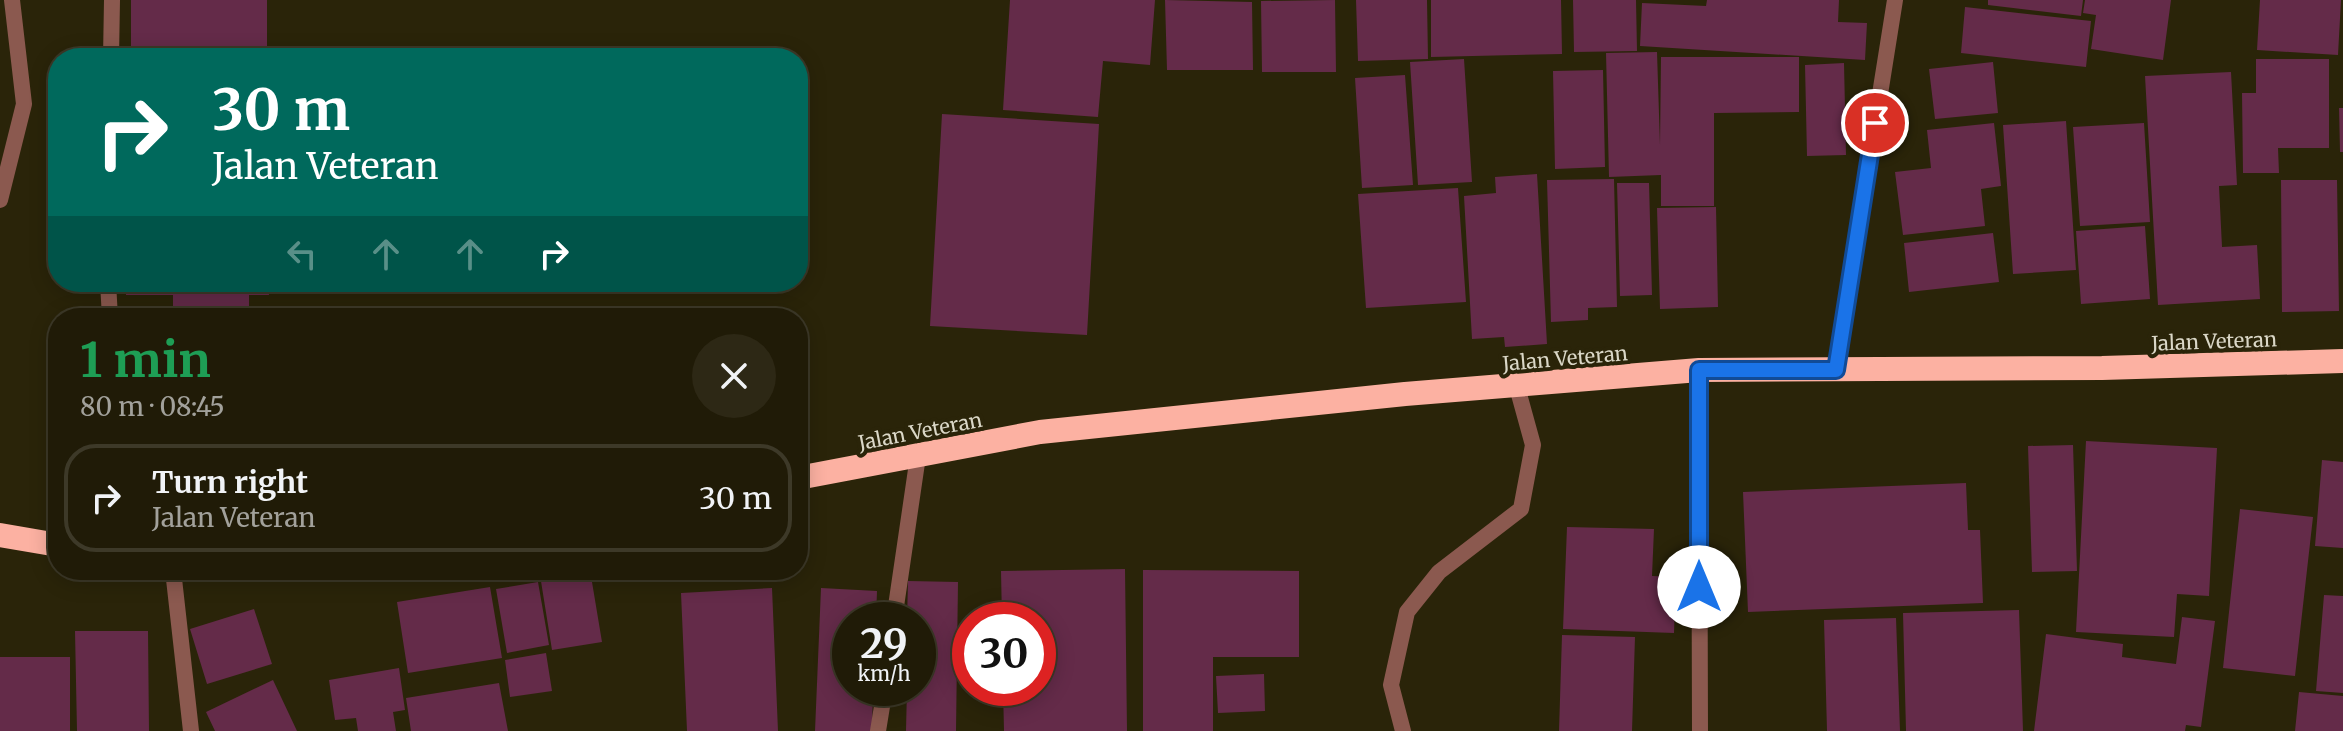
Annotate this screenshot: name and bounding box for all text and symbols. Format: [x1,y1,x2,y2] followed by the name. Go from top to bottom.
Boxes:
[212,75,350,145] text: 30 m
[80,80,184,184] icon: right
[1841,89,1909,157] pin
[1853,101,1897,145] icon: arrive
[212,144,439,189] text: Jalan Veteran
[280,232,324,276] icon: left
[364,232,408,276] icon: ahead
[448,232,492,276] icon: ahead
[532,232,576,276] icon: right
[2150,326,2277,356] street label: Jalan Veteran
[80,330,211,390] text: 1 min
[692,334,776,418] button: close
[1500,340,1629,376] street label: Jalan Veteran
[80,390,225,423] text: 80 m · 08:45
[855,407,984,455] street label: Jalan Veteran
[152,463,308,501] text: Turn right
[84,476,128,520] icon: right
[699,479,772,517] text: 30 m
[152,501,316,534] text: Jalan Veteran
[1657,545,1741,629] position arrow
[952,602,1056,706] speed limit sign: 30
[860,619,908,669] text: 29
[858,661,910,686] text: km/h

